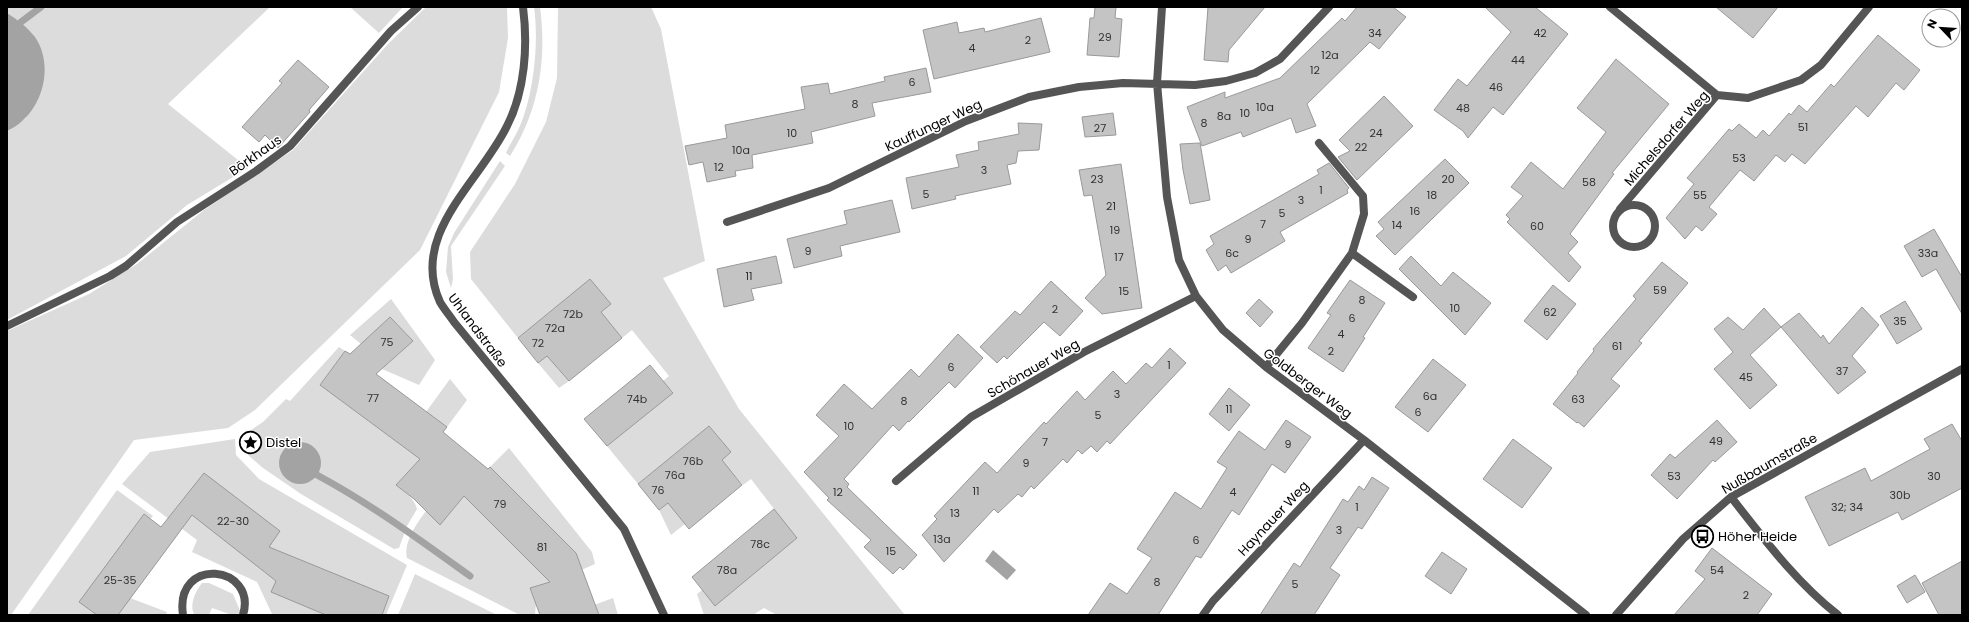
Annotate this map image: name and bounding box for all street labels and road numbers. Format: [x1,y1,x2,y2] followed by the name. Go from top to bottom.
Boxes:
[1620,87,1713,190] street label: Michelsdorfer Weg
[882,95,985,156] street label: Kauffunger Weg
[225,130,285,180] street label: Börkhaus
[443,289,512,371] street label: Uhlandstraße
[984,334,1083,403] street label: Schönauer Weg
[1259,344,1356,423] street label: Goldberger Weg
[1718,428,1821,499] street label: Nußbaumstraße
[1234,477,1313,560] street label: Haynauer Weg

